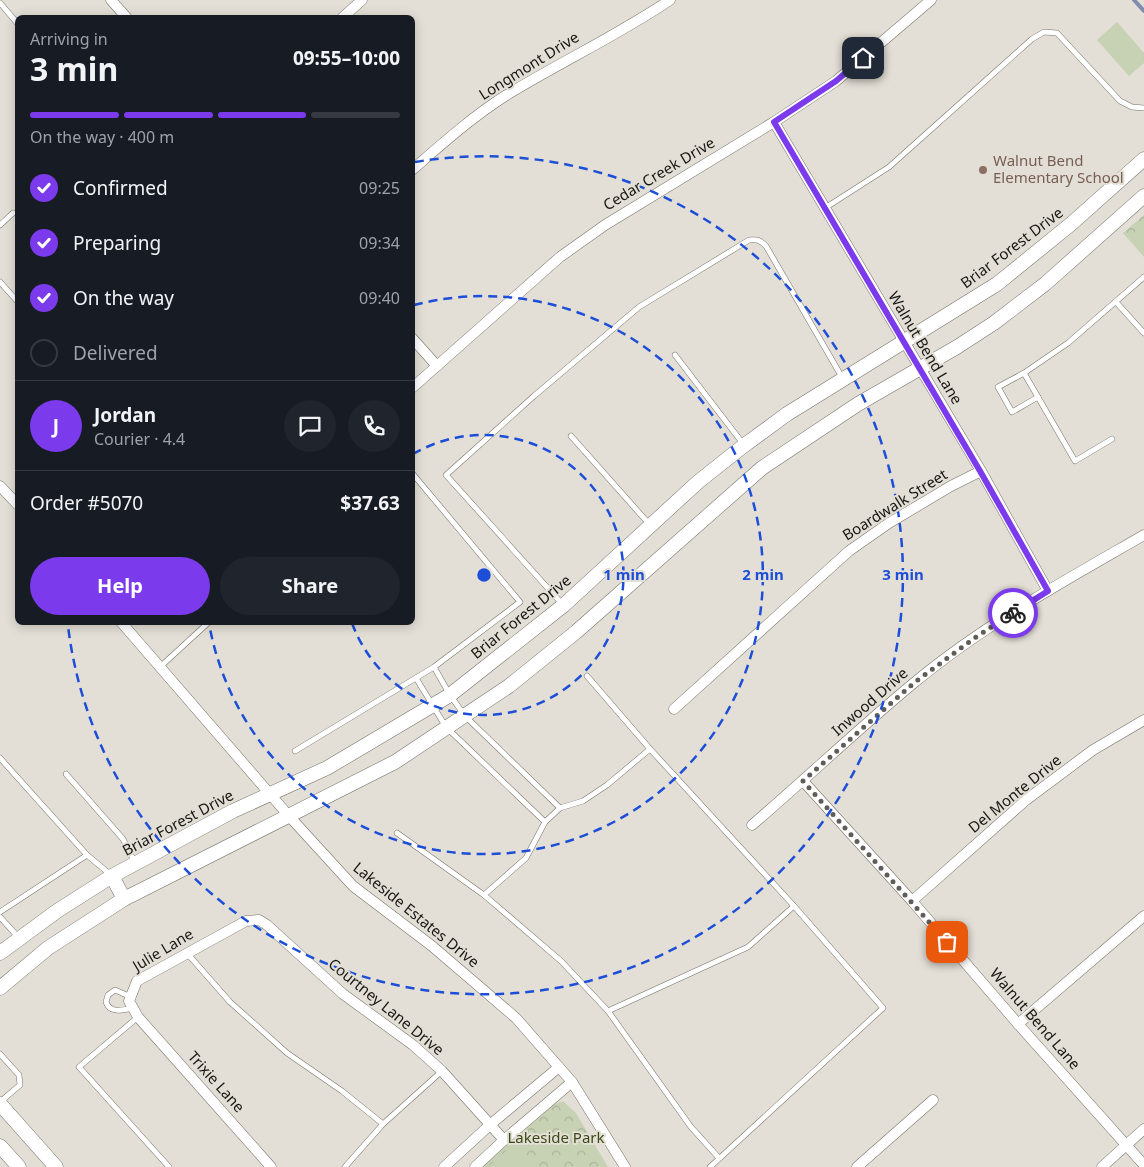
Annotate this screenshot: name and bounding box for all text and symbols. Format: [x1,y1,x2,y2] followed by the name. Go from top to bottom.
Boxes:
[475,26,582,104] street label: Longmont Drive
[30,28,108,50] text: Arriving in
[842,37,884,79] pin
[849,44,877,72] icon: home
[293,45,400,71] text: 09:55–10:00
[30,47,118,90] text: 3 min
[30,126,174,148] text: On the way · 400 m
[599,132,718,214] street label: Cedar Creek Drive
[993,150,1124,187] place label: Walnut Bend Elementary School
[977,164,989,176] marker: Walnut Bend Elementary School
[30,174,58,202] icon: check
[73,175,168,201] text: Confirmed
[359,177,400,199] text: 09:25
[956,202,1067,292] street label: Briar Forest Drive
[30,229,58,257] icon: check
[73,230,161,256] text: Preparing
[359,232,400,254] text: 09:34
[30,284,58,312] icon: check
[73,285,174,311] text: On the way
[359,287,400,309] text: 09:40
[884,287,967,408] street label: Walnut Bend Lane
[73,340,158,366] text: Delivered
[284,400,336,452] button: chat
[348,400,400,452] button: phone
[94,402,156,428] text: Jordan
[53,413,59,439] text: J
[94,428,185,450] text: Courier · 4.4
[838,464,951,544] street label: Boardwalk Street
[30,490,143,516] text: Order #5070
[340,490,400,516] text: $37.63
[30,557,210,615] button: Help
[220,557,400,615] button: Share
[603,564,645,584] text: 1 min
[742,564,784,584] text: 2 min
[882,564,924,584] text: 3 min
[475,566,493,584] centre of rings
[466,570,575,663] street label: Briar Forest Drive
[988,588,1038,638] courier
[999,599,1027,627] icon: bike
[827,663,912,740] street label: Inwood Drive
[964,750,1065,837] street label: Del Monte Drive
[118,784,237,860] street label: Briar Forest Drive
[349,857,484,971] street label: Lakeside Estates Drive
[926,921,968,963] pin
[127,923,197,976] street label: Julie Lane
[933,928,961,956] icon: bag
[325,953,449,1059] street label: Courtney Lane Drive
[986,963,1085,1073] street label: Walnut Bend Lane
[184,1046,250,1116] street label: Trixie Lane
[507,1127,605,1147] park label: Lakeside Park

